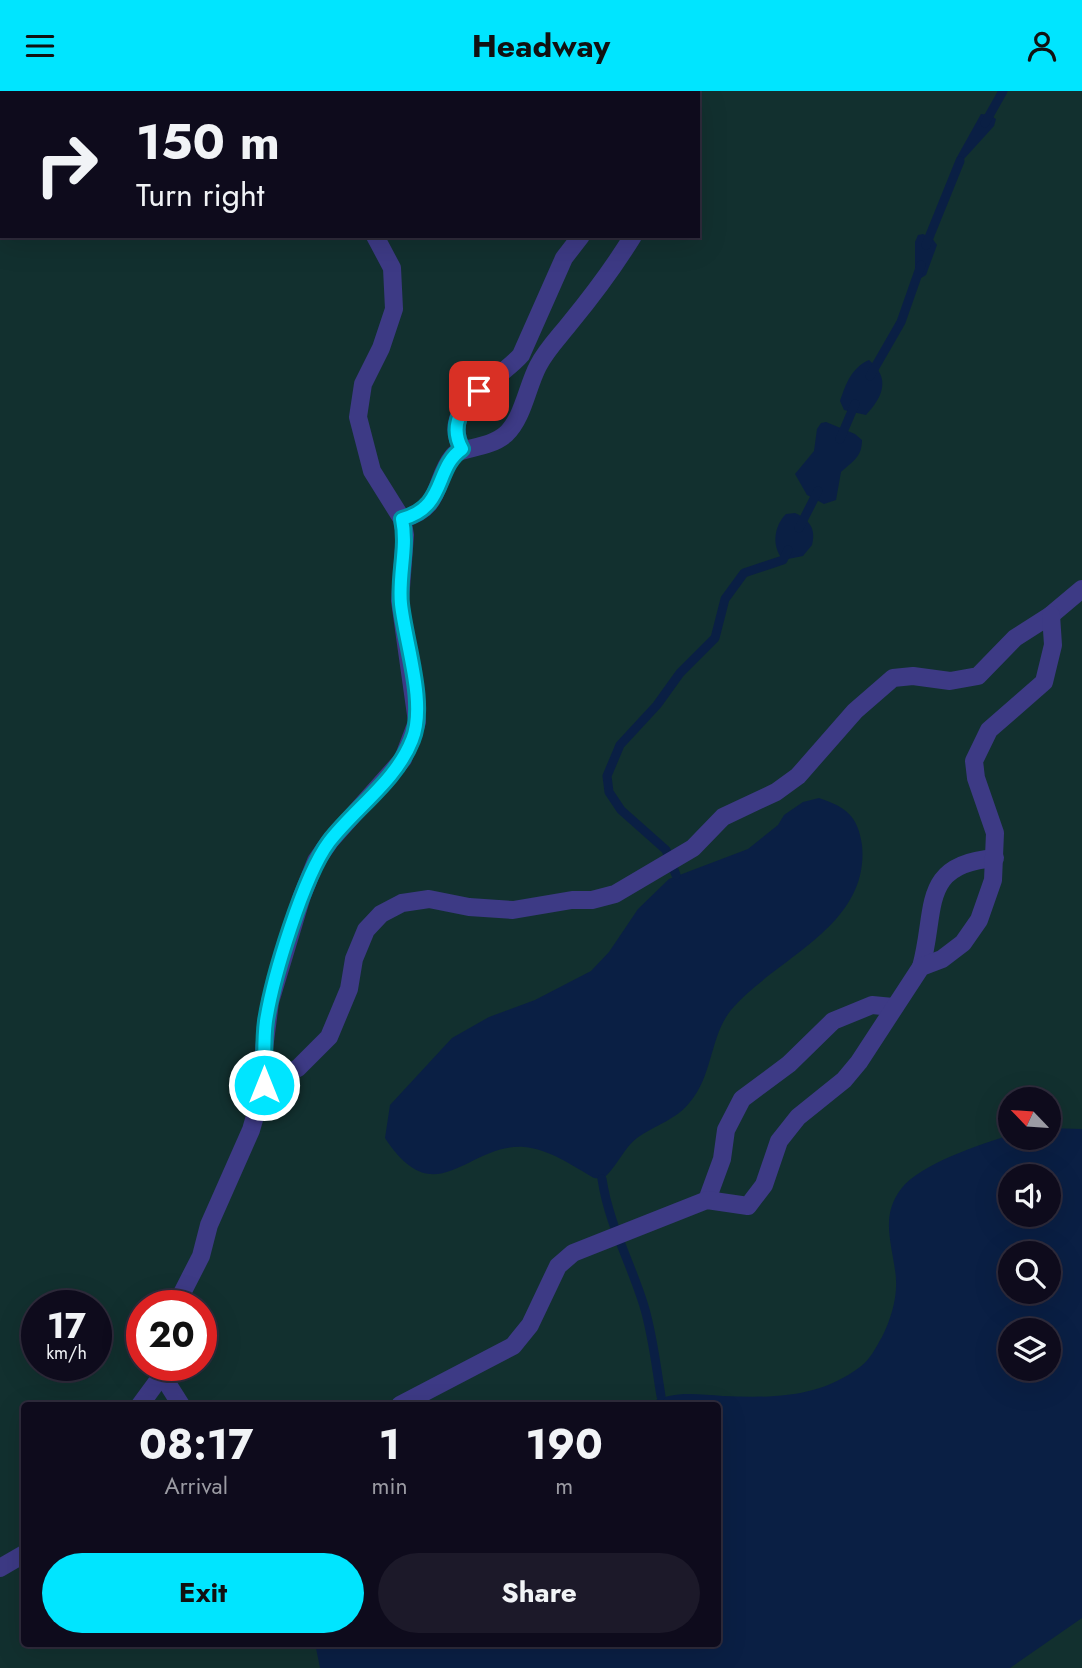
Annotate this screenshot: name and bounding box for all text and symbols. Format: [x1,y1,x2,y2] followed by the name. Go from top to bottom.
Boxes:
[472,23,610,69] text: Headway
[21,27,59,65] icon: menu
[1023,27,1061,65] icon: person
[136,107,280,177] text: 150 m
[21,119,112,210] icon: right
[136,172,265,218] text: Turn right
[449,361,509,421] pin
[460,372,498,410] icon: arrive
[227,1048,301,1122] position arrow
[998,1087,1060,1150] north arrow
[998,1087,1061,1381] map controls
[998,1164,1061,1227] button: sound
[998,1241,1061,1304] button: search
[126,1290,217,1381] speed limit sign: 20
[47,1301,86,1351] text: 17
[998,1318,1061,1381] button: layers
[46,1340,87,1366] text: km/h
[139,1414,253,1475] text: 08:17
[379,1414,400,1475] text: 1
[526,1414,603,1475] text: 190
[165,1469,228,1503] text: Arrival
[372,1469,408,1503] text: min
[555,1469,573,1503] text: m
[42,1553,364,1633] button: Exit
[378,1553,700,1633] button: Share

